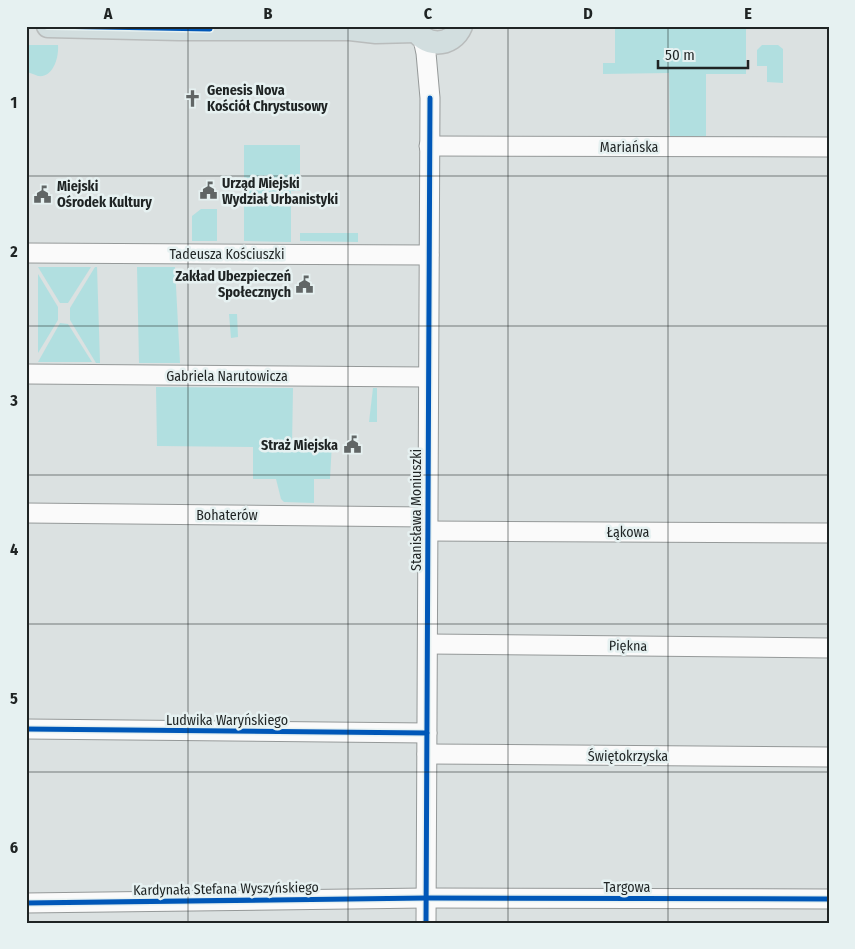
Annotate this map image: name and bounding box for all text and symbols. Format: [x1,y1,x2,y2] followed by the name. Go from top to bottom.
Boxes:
[103,4,113,23] text: A
[264,4,273,23] text: B
[424,4,433,23] text: C
[583,4,593,23] text: D
[744,4,752,23] text: E
[658,38,748,70] scale bar
[665,46,695,64] text: 50 m
[207,82,328,115] place label: Genesis Nova Kościół Chrystusowy
[183,88,203,108] church icon: Genesis Nova Kościół Chrystusowy
[11,93,17,112] text: 1
[600,139,658,156] street label: Mariańska
[222,175,338,208] place label: Urząd Miejski Wydział Urbanistyki
[57,178,152,211] place label: Miejski Ośrodek Kultury
[198,181,218,201] public building icon: Urząd Miejski Wydział Urbanistyki
[33,184,53,204] public building icon: Miejski Ośrodek Kultury
[9,242,18,261] text: 2
[170,246,284,263] street label: Tadeusza Kościuszki
[175,268,291,301] place label: Zakład Ubezpieczeń Społecznych
[295,274,315,294] public building icon: Zakład Ubezpieczeń Społecznych
[166,368,288,385] street label: Gabriela Narutowicza
[9,391,18,410] text: 3
[342,435,362,455] public building icon: Straż Miejska
[261,437,338,454] place label: Straż Miejska
[408,449,425,571] street label: Stanisława Moniuszki
[196,507,258,524] street label: Bohaterów
[607,524,650,541] street label: Łąkowa
[10,540,18,559] text: 4
[609,637,648,655] street label: Piękna
[10,689,18,708] text: 5
[166,712,288,729] street label: Ludwika Waryńskiego
[588,747,668,765] street label: Świętokrzyska
[10,838,18,857] text: 6
[133,879,319,899] street label: Kardynała Stefana Wyszyńskiego
[604,879,651,896] street label: Targowa

